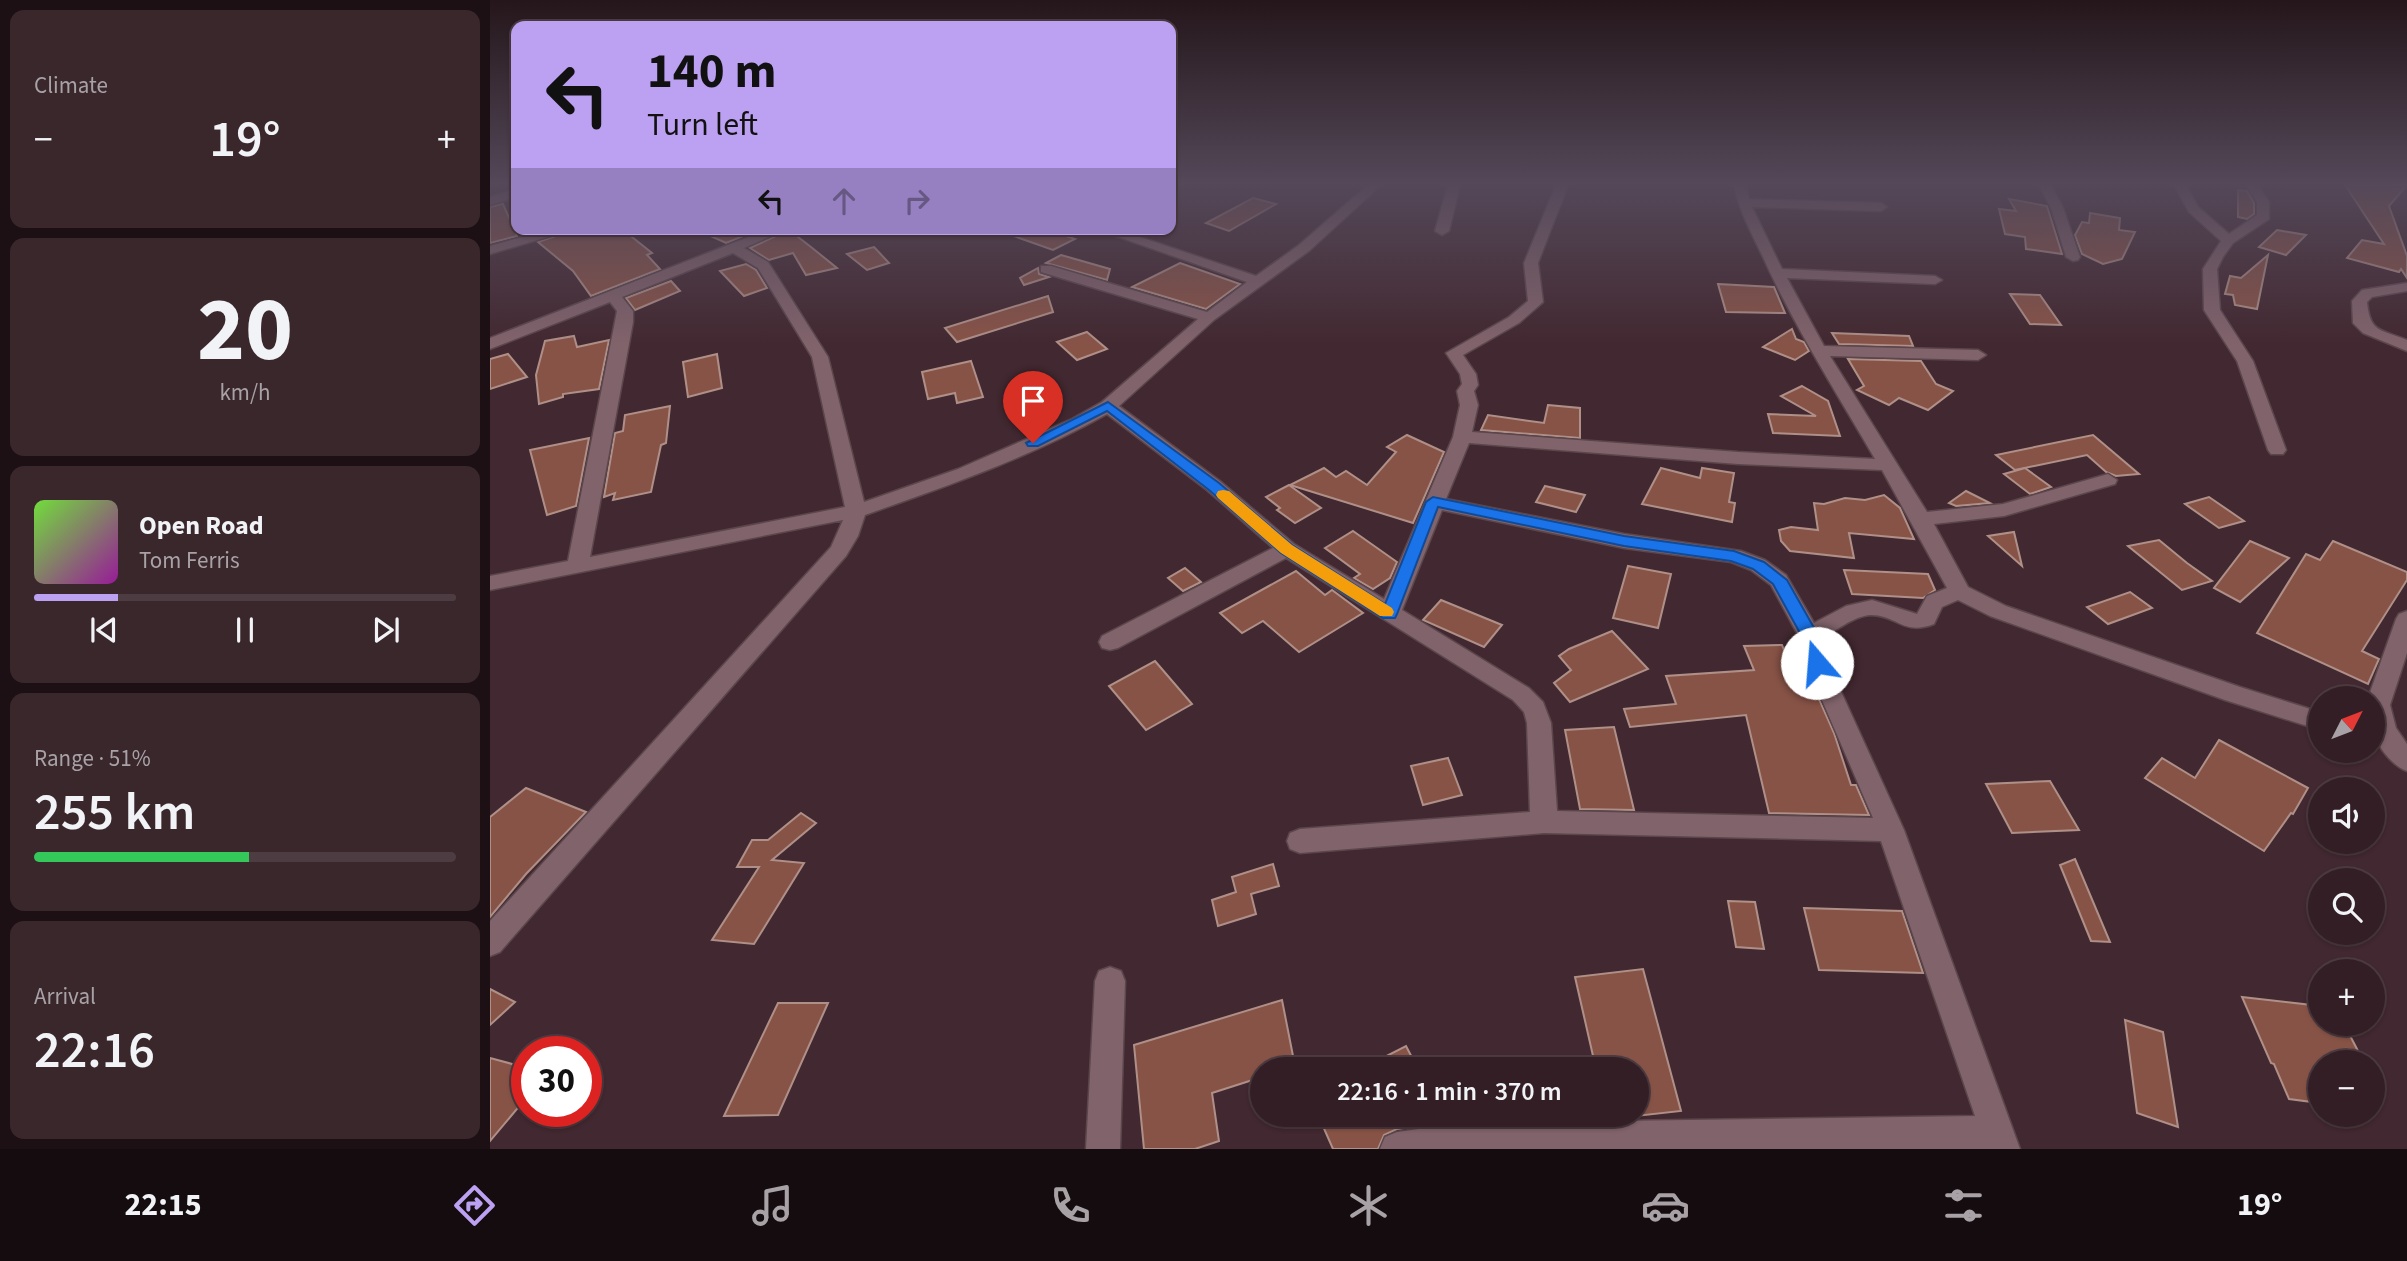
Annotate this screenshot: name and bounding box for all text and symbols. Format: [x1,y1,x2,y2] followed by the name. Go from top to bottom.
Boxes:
[647,37,776,107] text: 140 m
[532,49,623,140] icon: left
[34,69,108,102] text: Climate
[647,102,758,148] text: Turn left
[209,103,281,177] text: 19°
[34,113,53,167] text: −
[437,113,456,167] text: +
[752,182,790,220] icon: left
[825,182,863,220] icon: ahead
[898,182,936,220] icon: right
[197,266,293,395] text: 20
[1003,371,1063,443] pin
[219,376,271,409] text: km/h
[1014,382,1052,420] icon: arrive
[139,507,264,544] text: Open Road
[139,544,240,577] text: Tom Ferris
[85,611,123,649] icon: previous
[226,611,264,649] icon: pause
[367,611,405,649] icon: next
[1780,626,1854,700] position arrow
[2308,686,2385,763] north arrow
[2308,686,2385,1127] map controls
[34,742,151,775] text: Range · 51%
[34,776,195,850] text: 255 km
[2308,777,2385,854] button: sound
[2308,868,2385,945] button: search
[2308,959,2385,1036] button: +
[34,980,96,1013] text: Arrival
[34,1014,155,1088] text: 22:16
[511,1036,602,1127] speed limit sign: 30
[2308,1050,2385,1127] button: −
[1337,1073,1562,1110] text: 22:16 · 1 min · 370 m
[450,1181,499,1230] icon: directions
[748,1181,797,1230] icon: music
[1046,1181,1095,1230] icon: phone
[1344,1181,1393,1230] icon: climate
[1641,1181,1690,1230] icon: car
[1939,1181,1988,1230] icon: filters
[124,1182,202,1228] text: 22:15
[2237,1182,2283,1228] text: 19°

